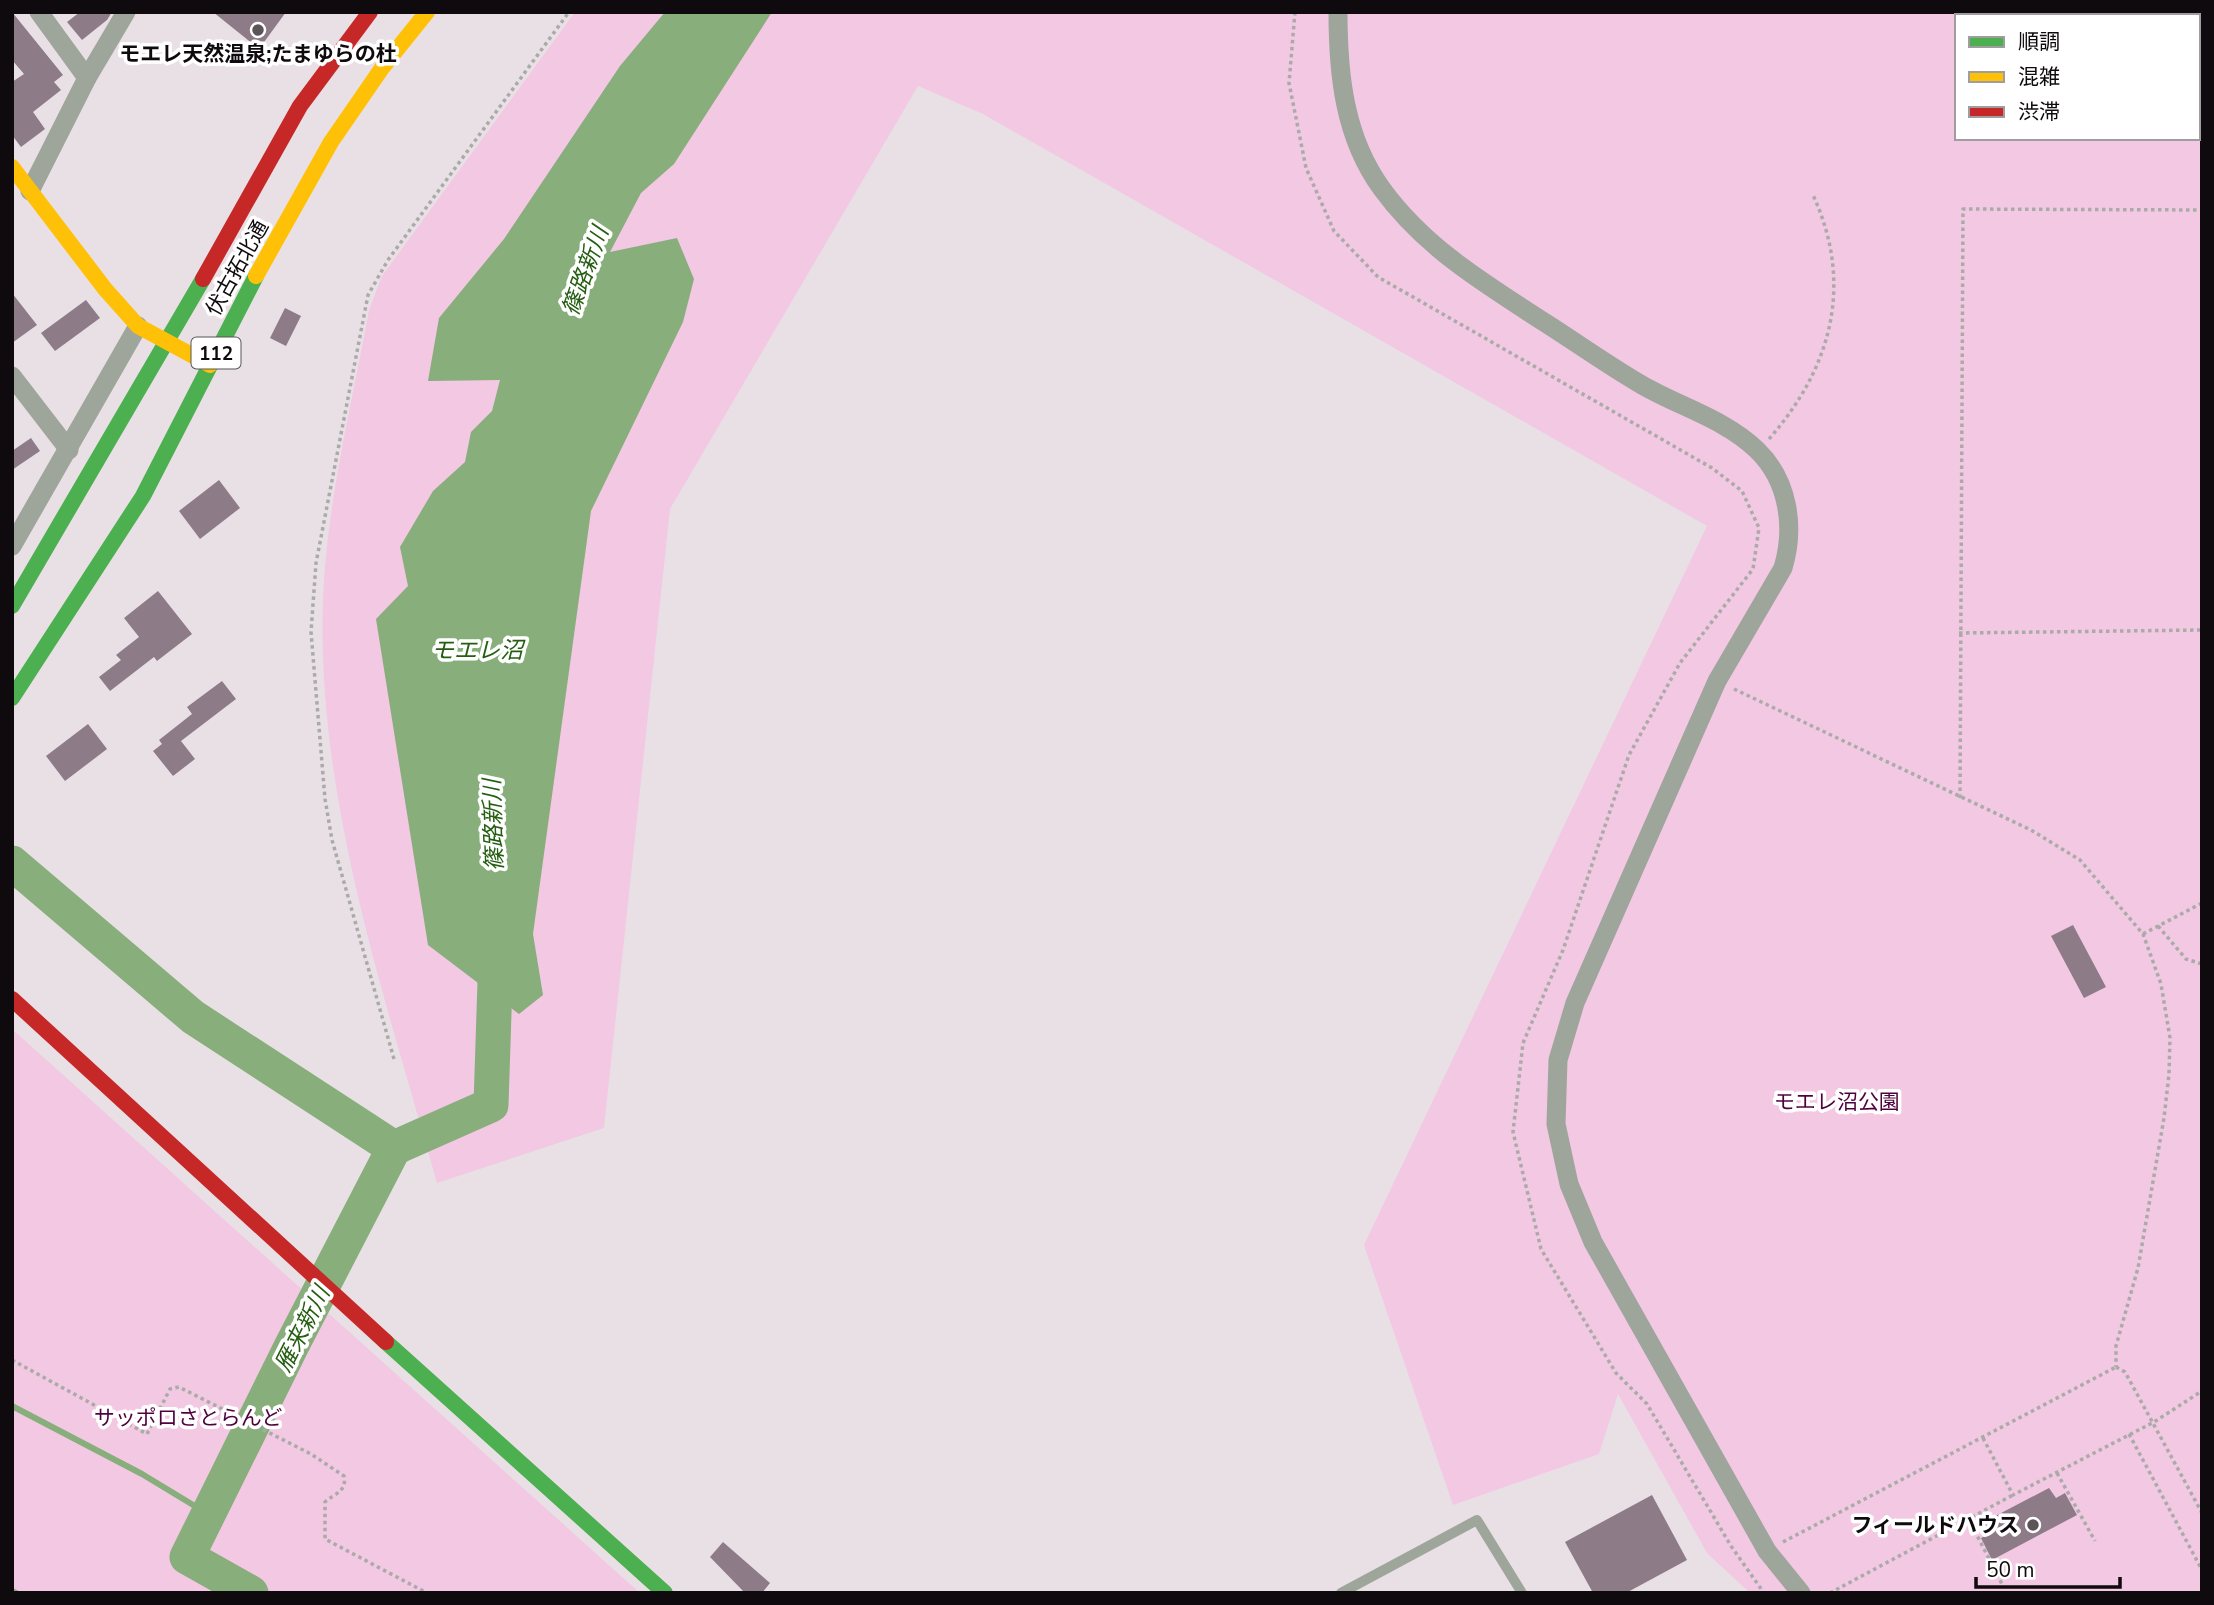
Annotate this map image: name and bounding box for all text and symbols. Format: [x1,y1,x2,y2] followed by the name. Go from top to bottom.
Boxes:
[1955,14,2200,140] legend
[250,22,266,38] marker: モエレ天然温泉;たまゆらの杜
[2018,28,2060,56] text: 順調
[119,40,397,68] place label: モエレ天然温泉;たまゆらの杜
[2018,63,2060,91] text: 混雑
[2018,98,2060,126] text: 渋滞
[199,215,275,321] street label: 伏古拓北通
[555,220,617,320] water label: 篠路新川
[192,338,241,368] road number: 112
[431,635,526,666] water label: モエレ沼
[476,775,511,871] water label: 篠路新川
[1774,1088,1900,1116] park label: モエレ沼公園
[268,1279,339,1377] water label: 雁来新川
[94,1404,282,1432] park label: サッポロさとらんど
[1851,1511,2019,1539] place label: フィールドハウス
[2025,1517,2041,1533] marker: フィールドハウス
[1976,1546,2120,1590] scale bar
[1986,1556,2035,1584] text: 50 m

